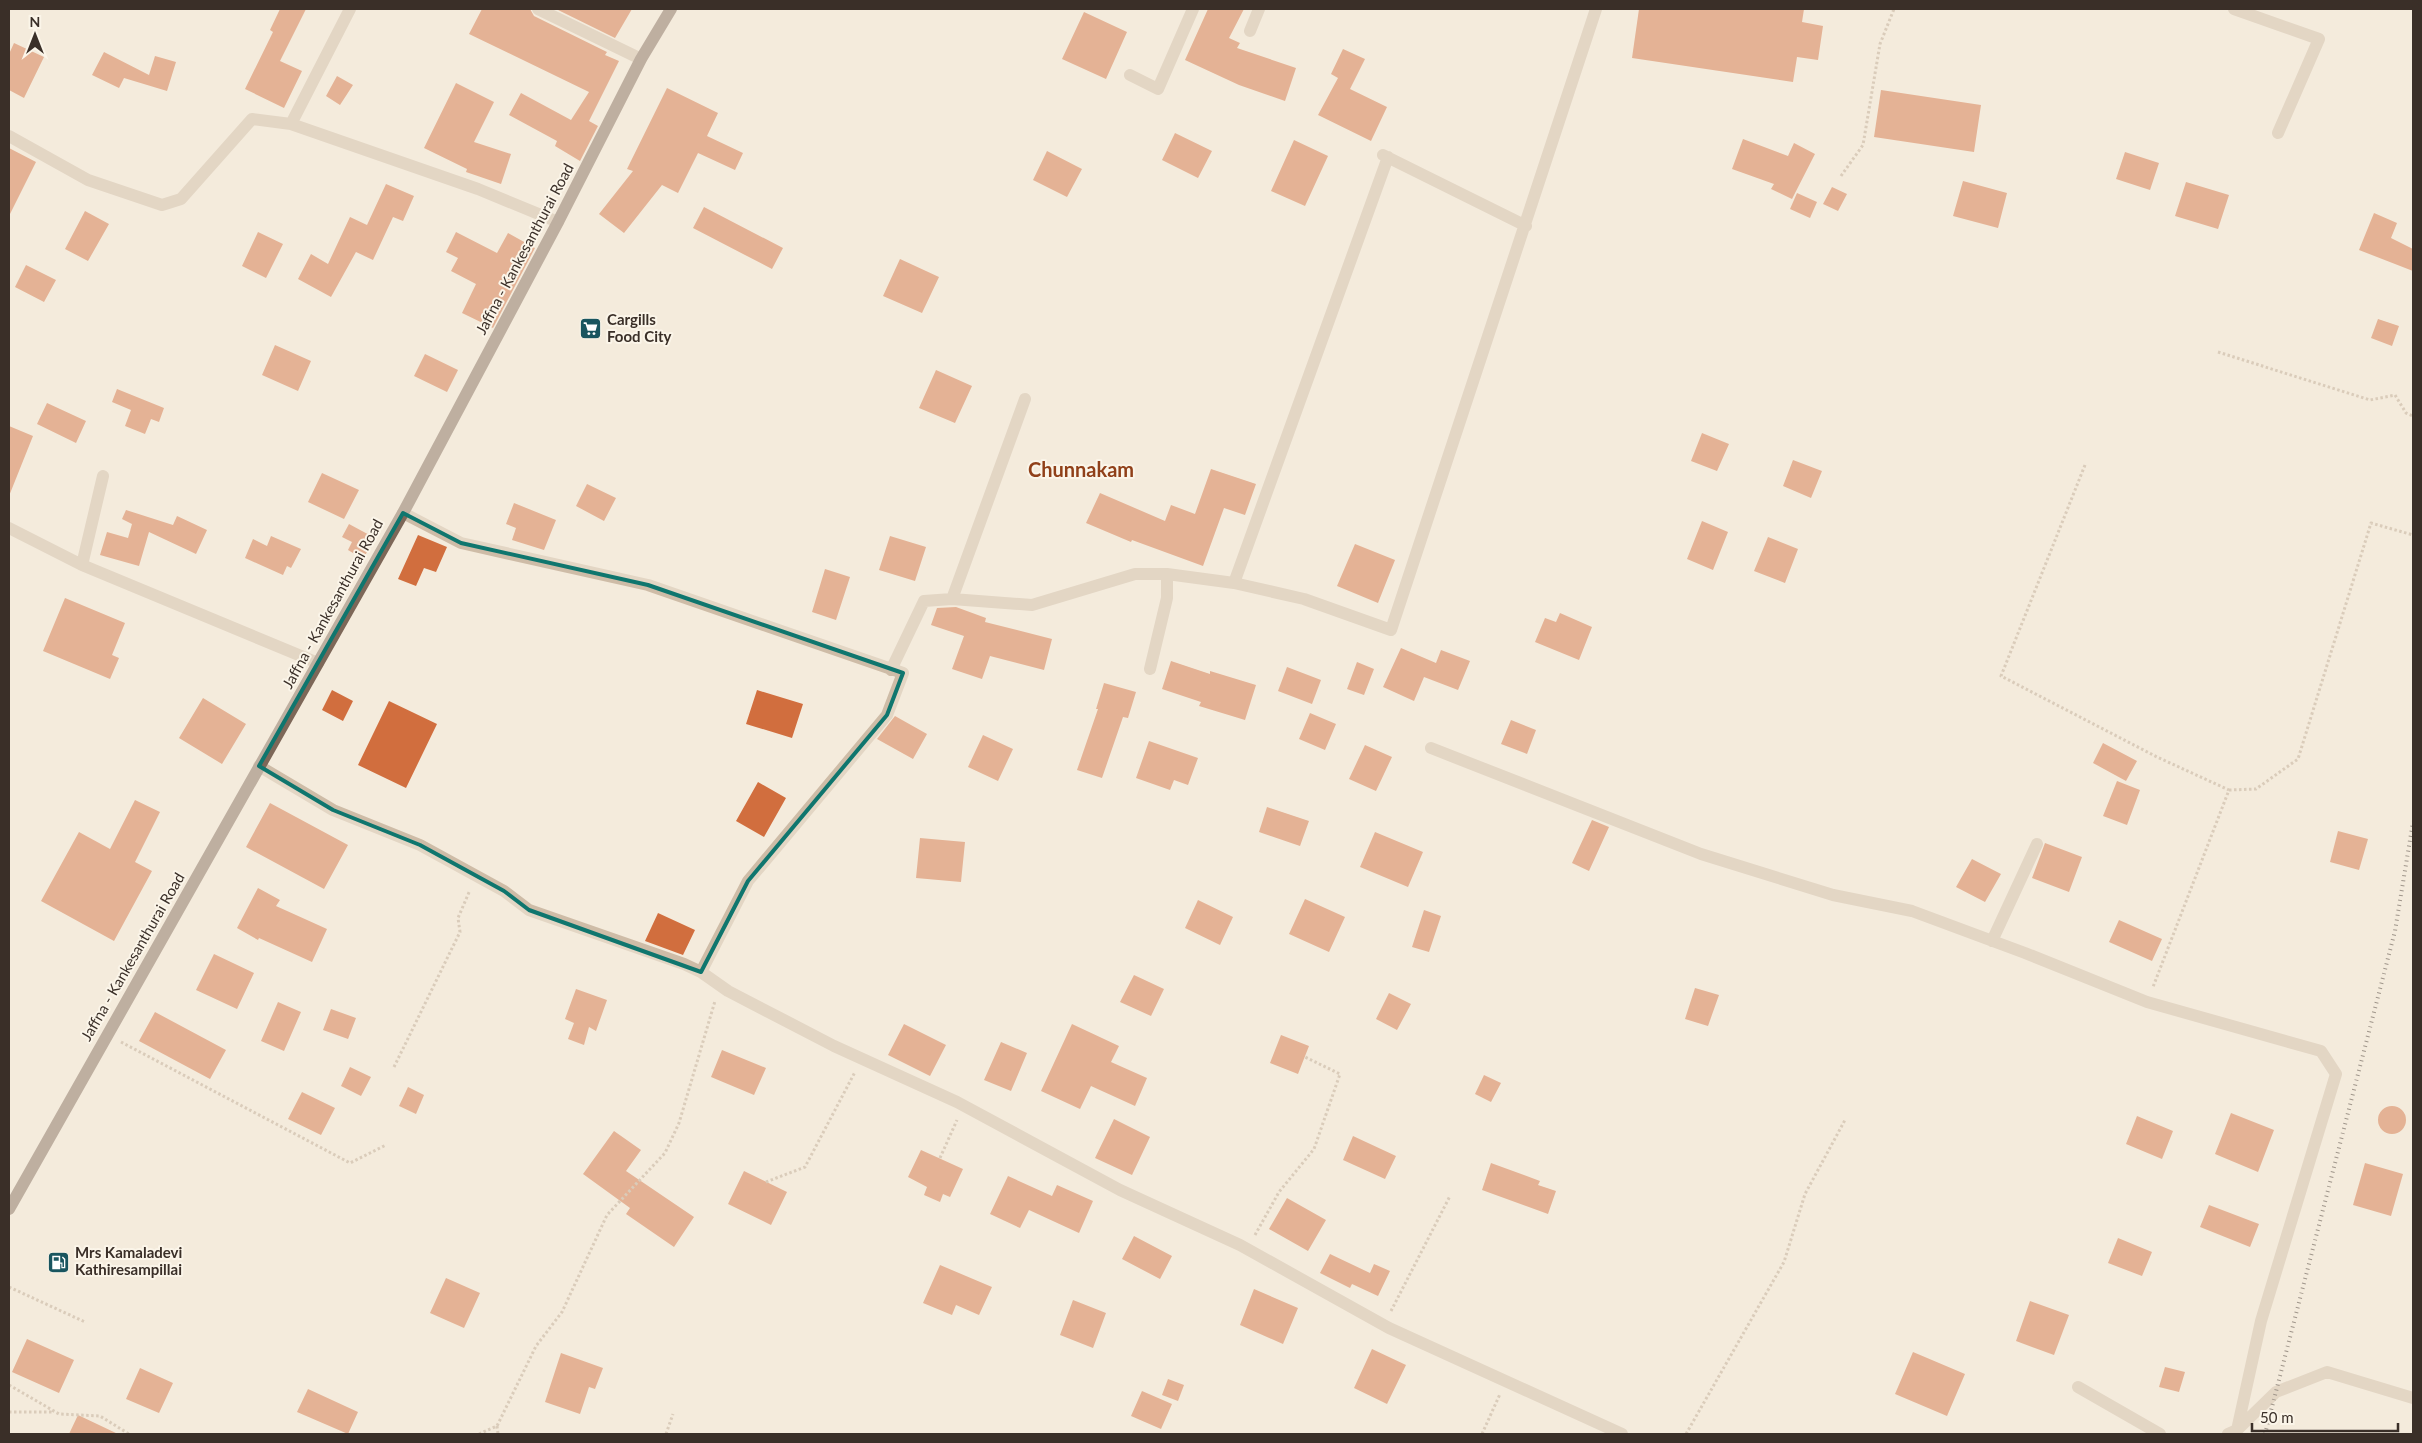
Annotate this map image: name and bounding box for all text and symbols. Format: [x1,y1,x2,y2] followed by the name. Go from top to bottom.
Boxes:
[10,10,60,60] north arrow
[30,13,40,30] text: N
[471,160,577,337] street label: Jaffna - Kankesanthurai Road
[607,310,672,345] place label: Cargills Food City
[579,317,603,341] supermarket icon: Cargills Food City
[1028,457,1134,481] district label: Chunnakam
[278,516,386,691] street label: Jaffna - Kankesanthurai Road
[77,869,188,1044] street label: Jaffna - Kankesanthurai Road
[75,1243,183,1278] place label: Mrs Kamaladevi Kathiresampillai
[47,1250,71,1274] fuel station icon: Mrs Kamaladevi Kathiresampillai
[2252,1400,2398,1432] scale bar
[2260,1408,2294,1426] text: 50 m

